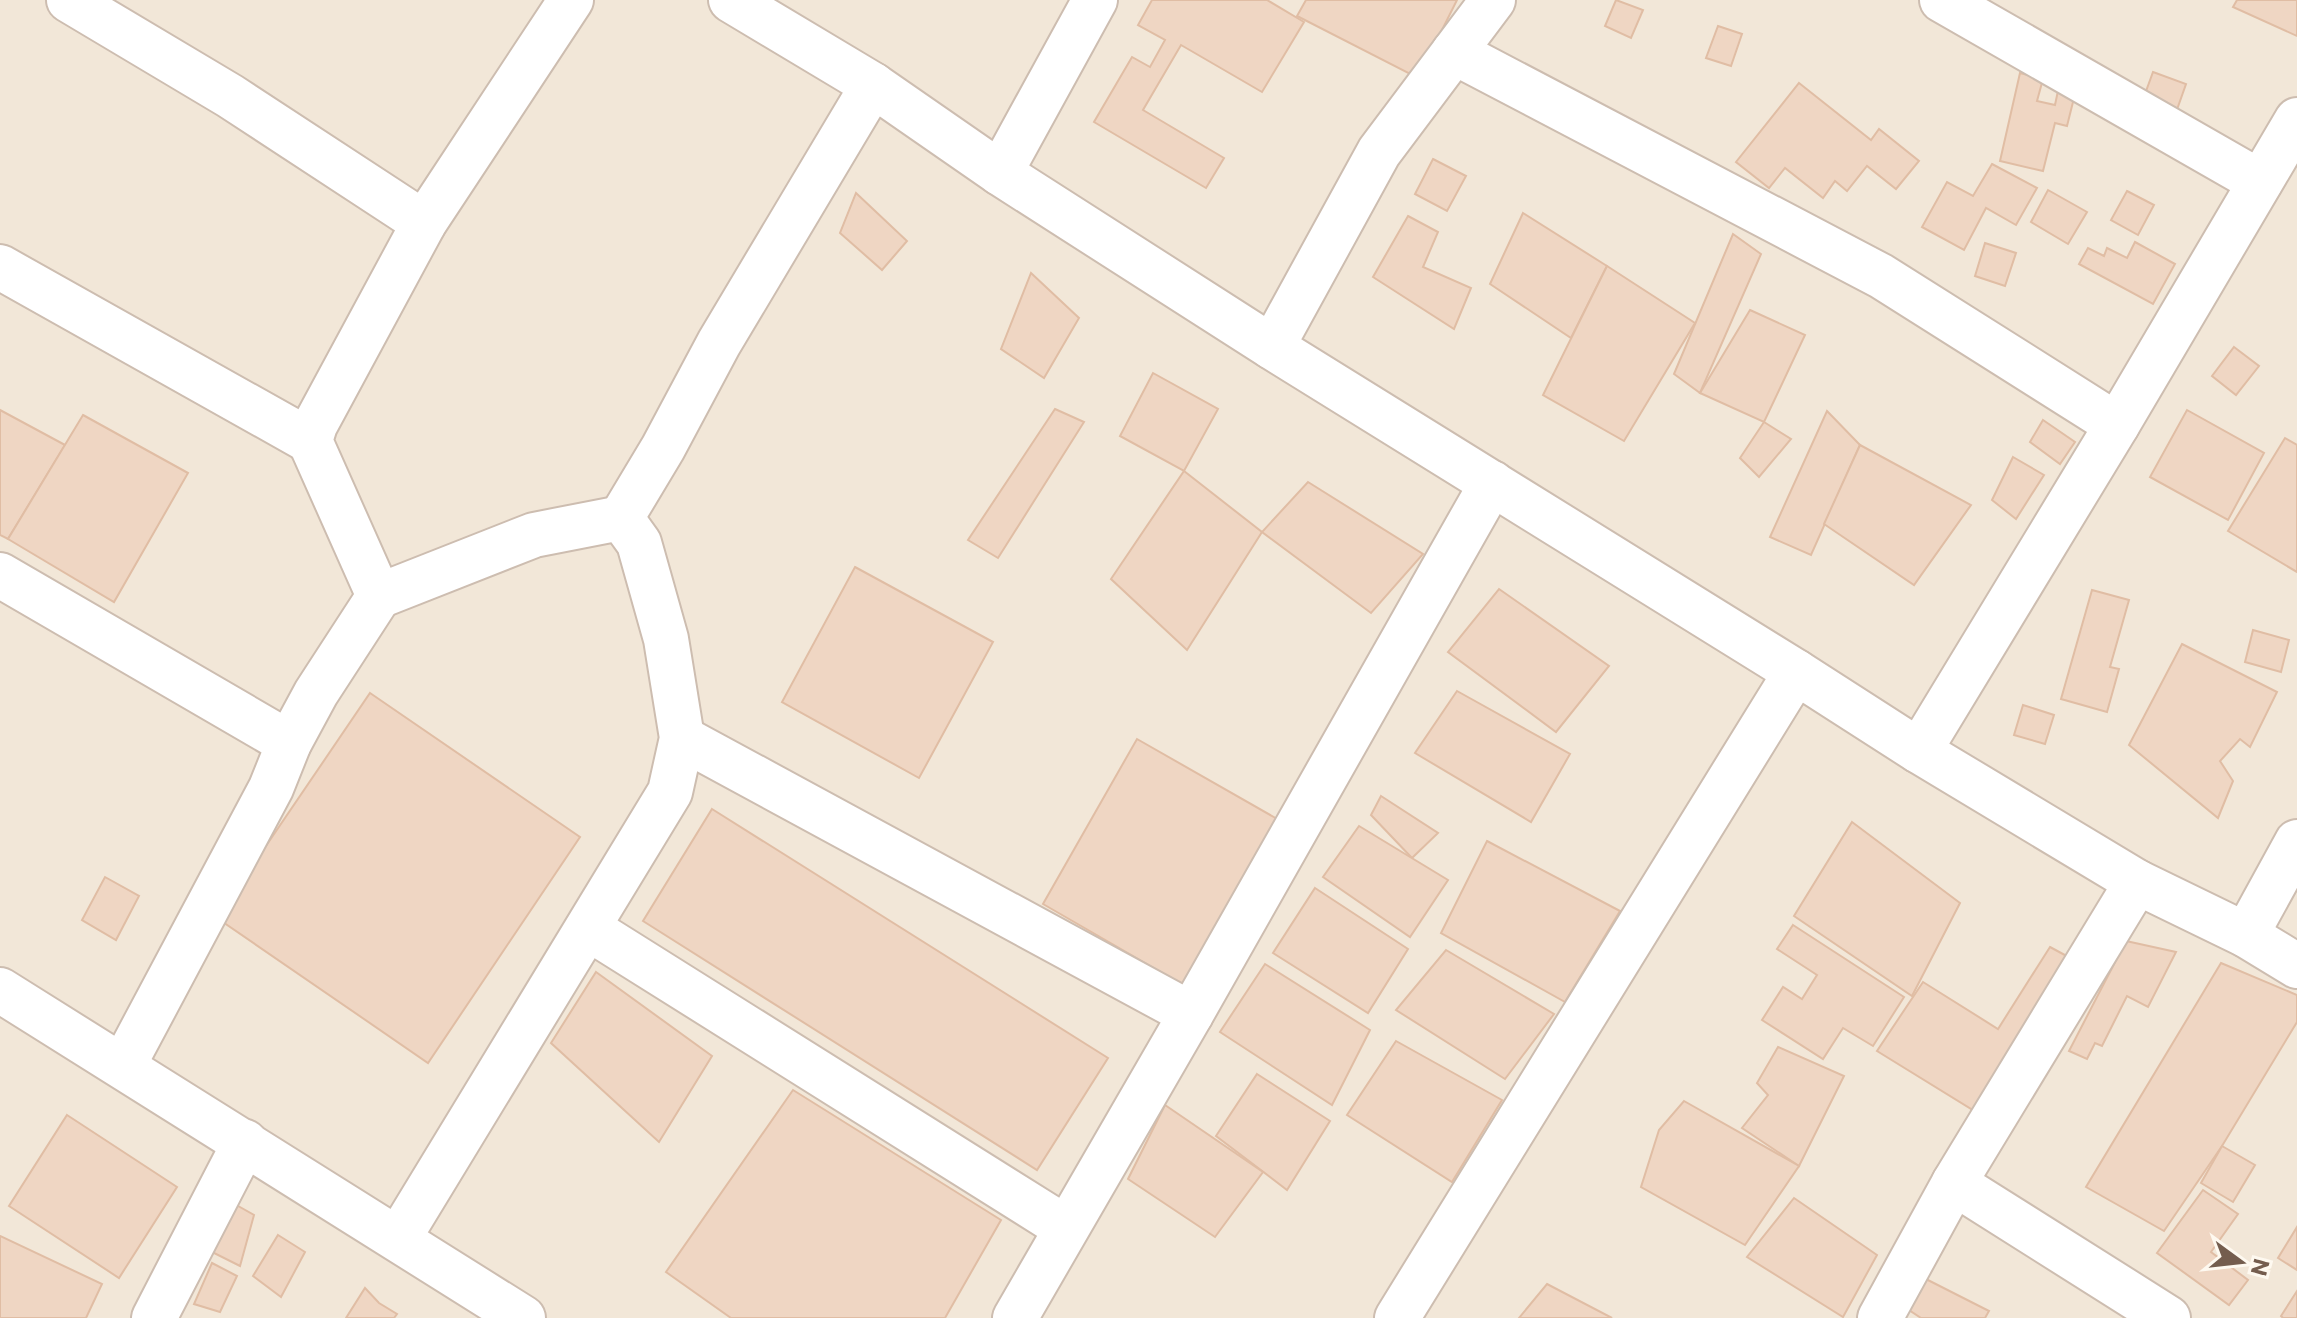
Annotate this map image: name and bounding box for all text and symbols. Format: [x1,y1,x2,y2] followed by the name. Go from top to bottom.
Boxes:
[2201,1222,2281,1302] north arrow
[2246,1256,2276,1279] text: N

